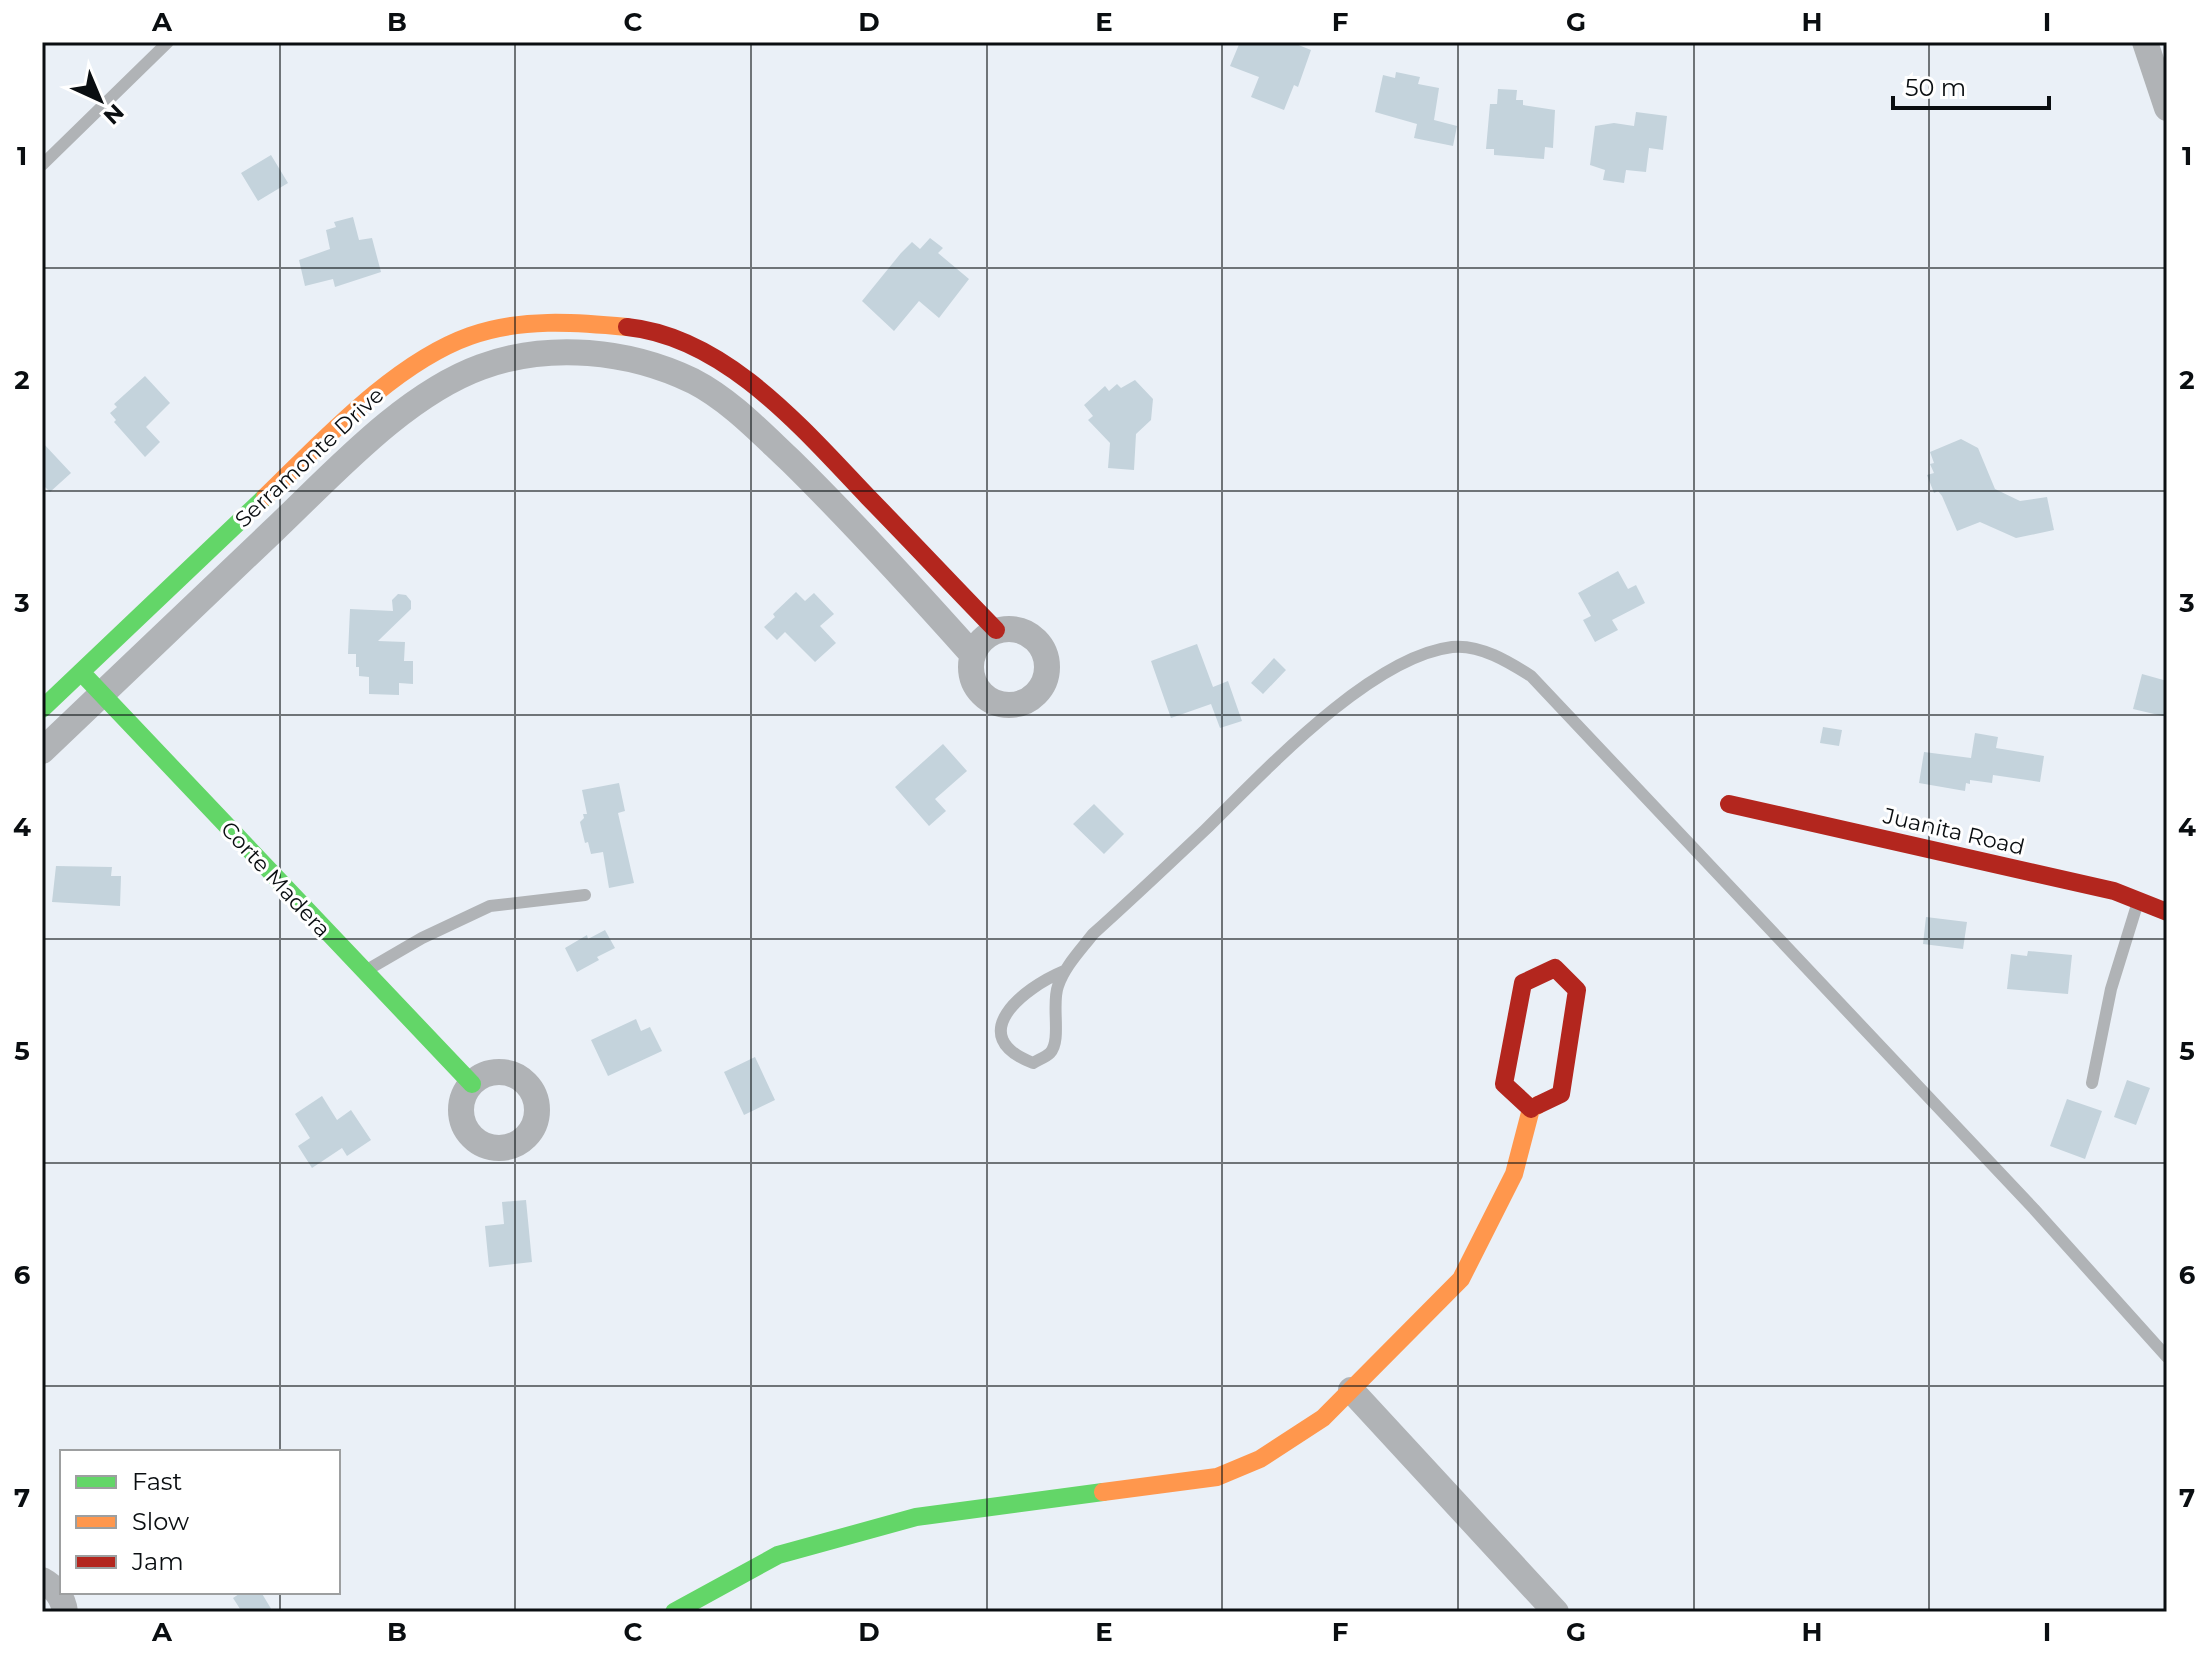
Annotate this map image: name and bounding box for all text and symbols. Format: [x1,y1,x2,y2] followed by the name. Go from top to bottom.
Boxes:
[151,6,173,38] text: A
[387,6,407,38] text: B
[624,6,643,38] text: C
[858,6,880,38] text: D
[1095,6,1113,38] text: E
[1332,6,1348,38] text: F
[1566,6,1586,38] text: G
[1801,6,1823,38] text: H
[2043,6,2051,38] text: I
[60,60,140,140] north arrow
[1893,60,2049,110] scale bar
[1905,73,1966,102] text: 50 m
[98,98,129,130] text: N
[17,140,27,172] text: 1
[2182,140,2192,172] text: 1
[14,364,30,396] text: 2
[2179,364,2195,396] text: 2
[229,381,389,533] street label: Serramonte Drive
[13,587,30,619] text: 3
[2178,587,2195,619] text: 3
[1880,802,2027,861] street label: Juanita Road
[13,811,31,843] text: 4
[2178,811,2196,843] text: 4
[215,816,336,943] street label: Corte Madera
[14,1035,30,1067] text: 5
[2179,1035,2195,1067] text: 5
[14,1259,31,1291] text: 6
[2179,1259,2196,1291] text: 6
[60,1450,340,1594] legend
[132,1467,183,1496] text: Fast
[14,1482,30,1514] text: 7
[2179,1482,2195,1514] text: 7
[132,1507,189,1536] text: Slow
[131,1547,184,1576] text: Jam
[151,1616,173,1648] text: A
[387,1616,407,1648] text: B
[624,1616,643,1648] text: C
[858,1616,880,1648] text: D
[1095,1616,1113,1648] text: E
[1332,1616,1348,1648] text: F
[1566,1616,1586,1648] text: G
[1801,1616,1823,1648] text: H
[2043,1616,2051,1648] text: I

